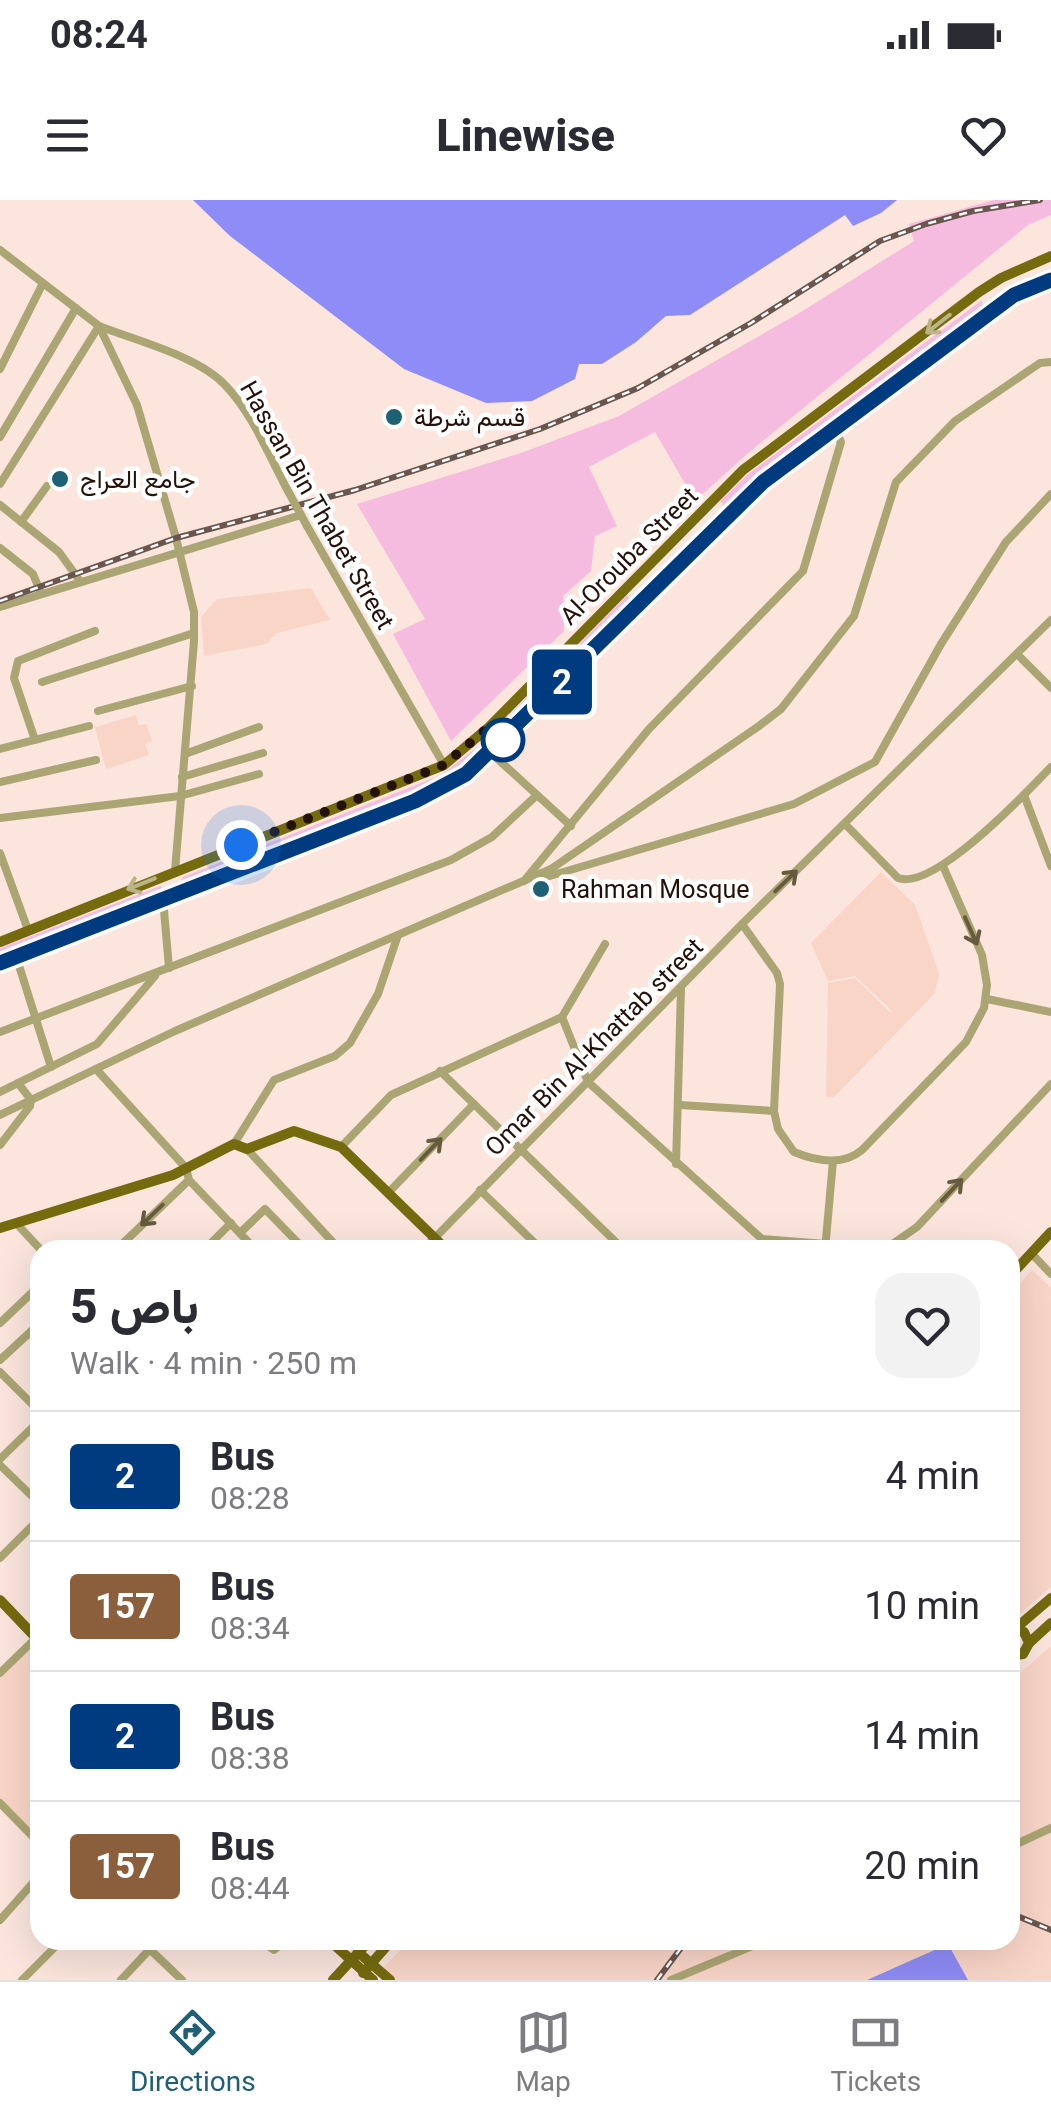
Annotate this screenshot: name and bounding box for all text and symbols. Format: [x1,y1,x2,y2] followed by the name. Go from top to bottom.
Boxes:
[50,13,148,57] text: 08:24
[40,108,95,163] icon: menu
[956,108,1011,163] icon: heart
[436,109,615,162] text: Linewise
[925,313,952,334] one-way arrow
[234,376,400,634] street label: Hassan Bin Thabet Street
[414,403,525,434] place label: قسم شرطة
[383,406,405,428] marker: قسم شرطة
[80,465,196,497] place label: جامع العراج
[49,468,71,490] marker: جامع العراج
[554,481,704,631] street label: Al-Orouba Street
[530,650,594,714] line badge: 2
[552,662,572,703] text: 2
[482,719,524,761] unlabelled marker
[216,820,266,870] your location
[774,870,798,894] one-way arrow
[561,875,750,904] place label: Rahman Mosque
[126,876,157,894] one-way arrow
[530,878,552,900] marker: Rahman Mosque
[963,915,981,946] one-way arrow
[479,932,709,1162] street label: Omar Bin Al-Khattab street
[419,1137,443,1161] one-way arrow
[940,1178,964,1202] one-way arrow
[141,1203,165,1227] one-way arrow
[875,1273,980,1378] button: heart
[70,1278,199,1335] text: باص 5
[70,1344,357,1382] text: Walk · 4 min · 250 m
[210,1435,275,1479] text: Bus
[886,1454,980,1498] text: 4 min
[115,1456,135,1497] text: 2
[210,1479,290,1517] text: 08:28
[210,1565,275,1609] text: Bus
[864,1584,980,1628] text: 10 min
[95,1586,155,1627] text: 157
[210,1609,290,1647] text: 08:34
[210,1695,275,1739] text: Bus
[864,1714,980,1758] text: 14 min
[115,1716,135,1757] text: 2
[210,1739,290,1777] text: 08:38
[210,1825,275,1869] text: Bus
[864,1844,980,1888] text: 20 min
[95,1846,155,1887] text: 157
[210,1869,290,1907] text: 08:44
[130,2005,256,2098] tab: Directions
[515,2005,571,2098] tab: Map
[831,2005,921,2098] tab: Tickets

